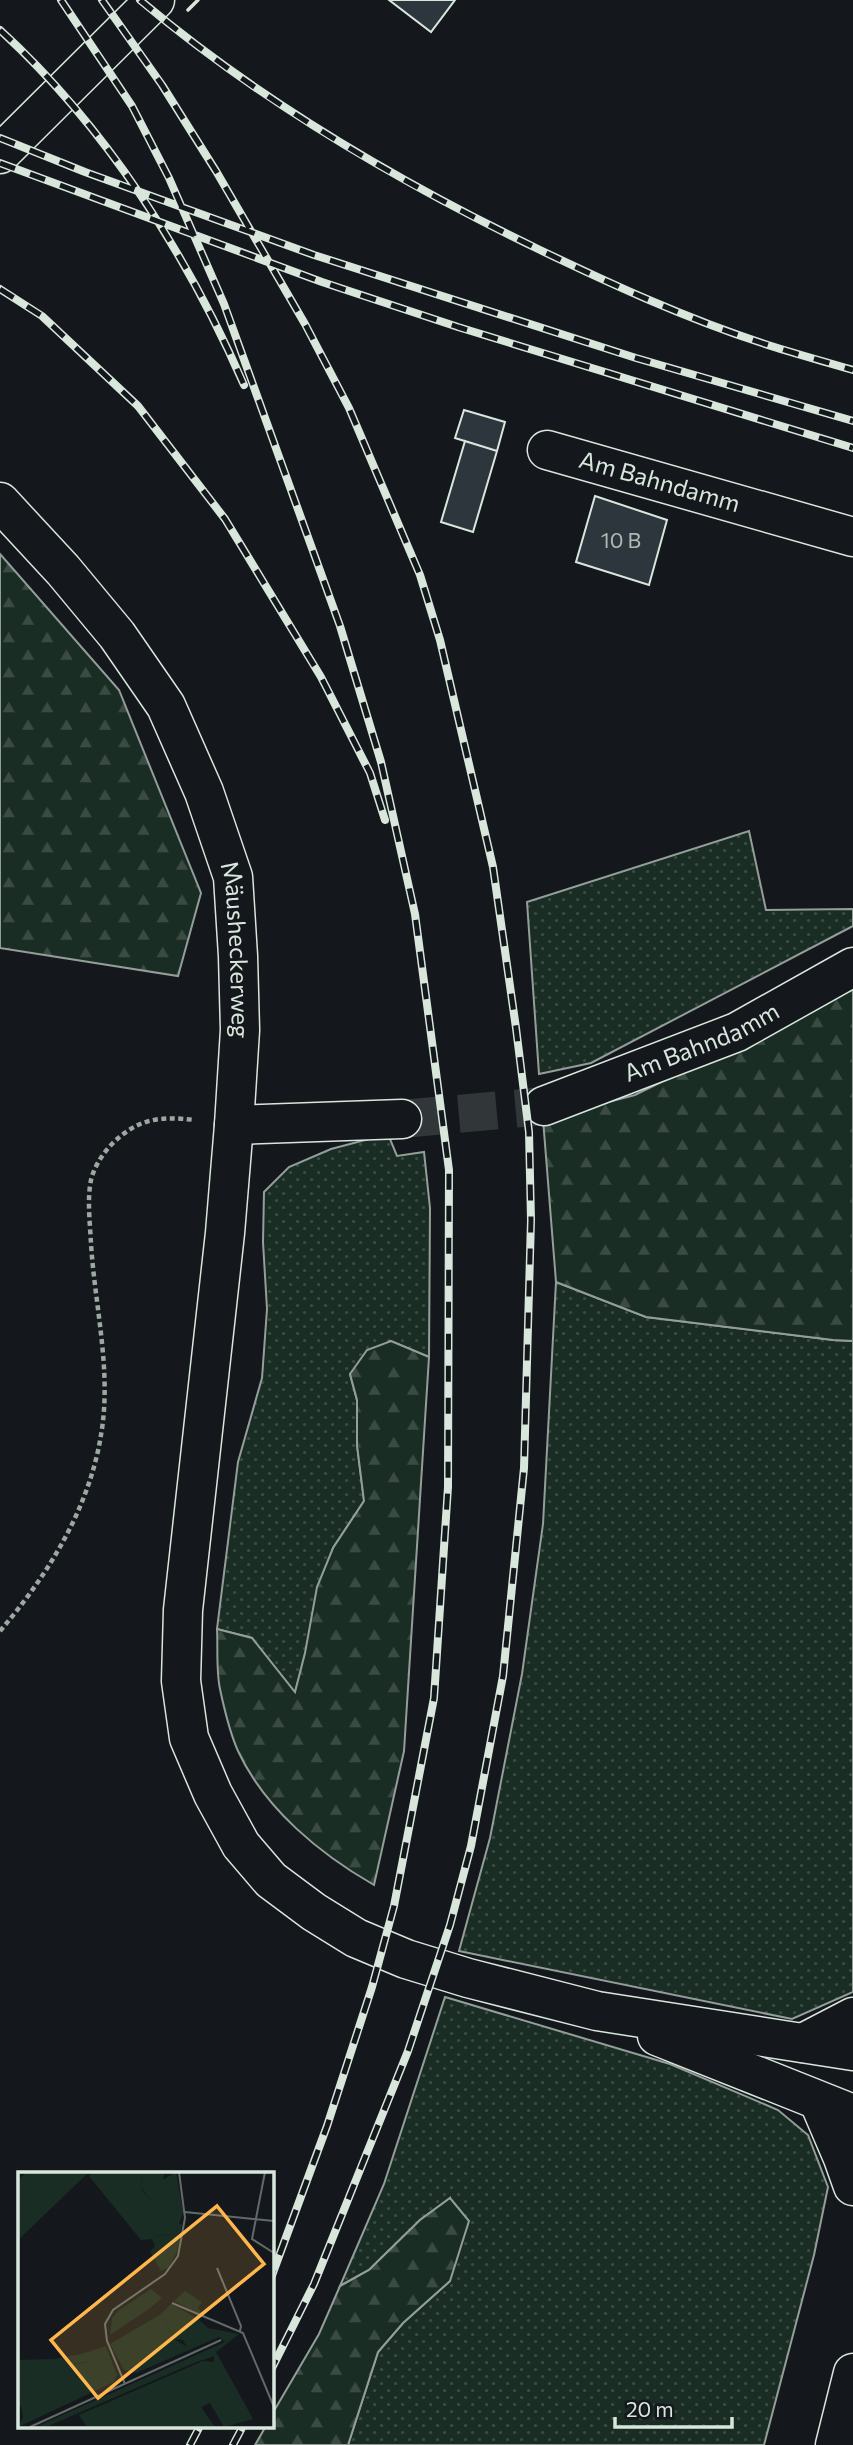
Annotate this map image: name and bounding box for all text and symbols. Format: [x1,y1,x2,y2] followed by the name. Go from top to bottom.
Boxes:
[576,444,744,517] street label: Am Bahndamm
[601,527,641,552] house number: 10 B
[216,857,256,1039] street label: Mäusheckerweg
[619,995,784,1087] street label: Am Bahndamm
[18,2172,273,2428] inset map
[615,2386,732,2430] scale bar
[626,2396,674,2421] text: 20 m

